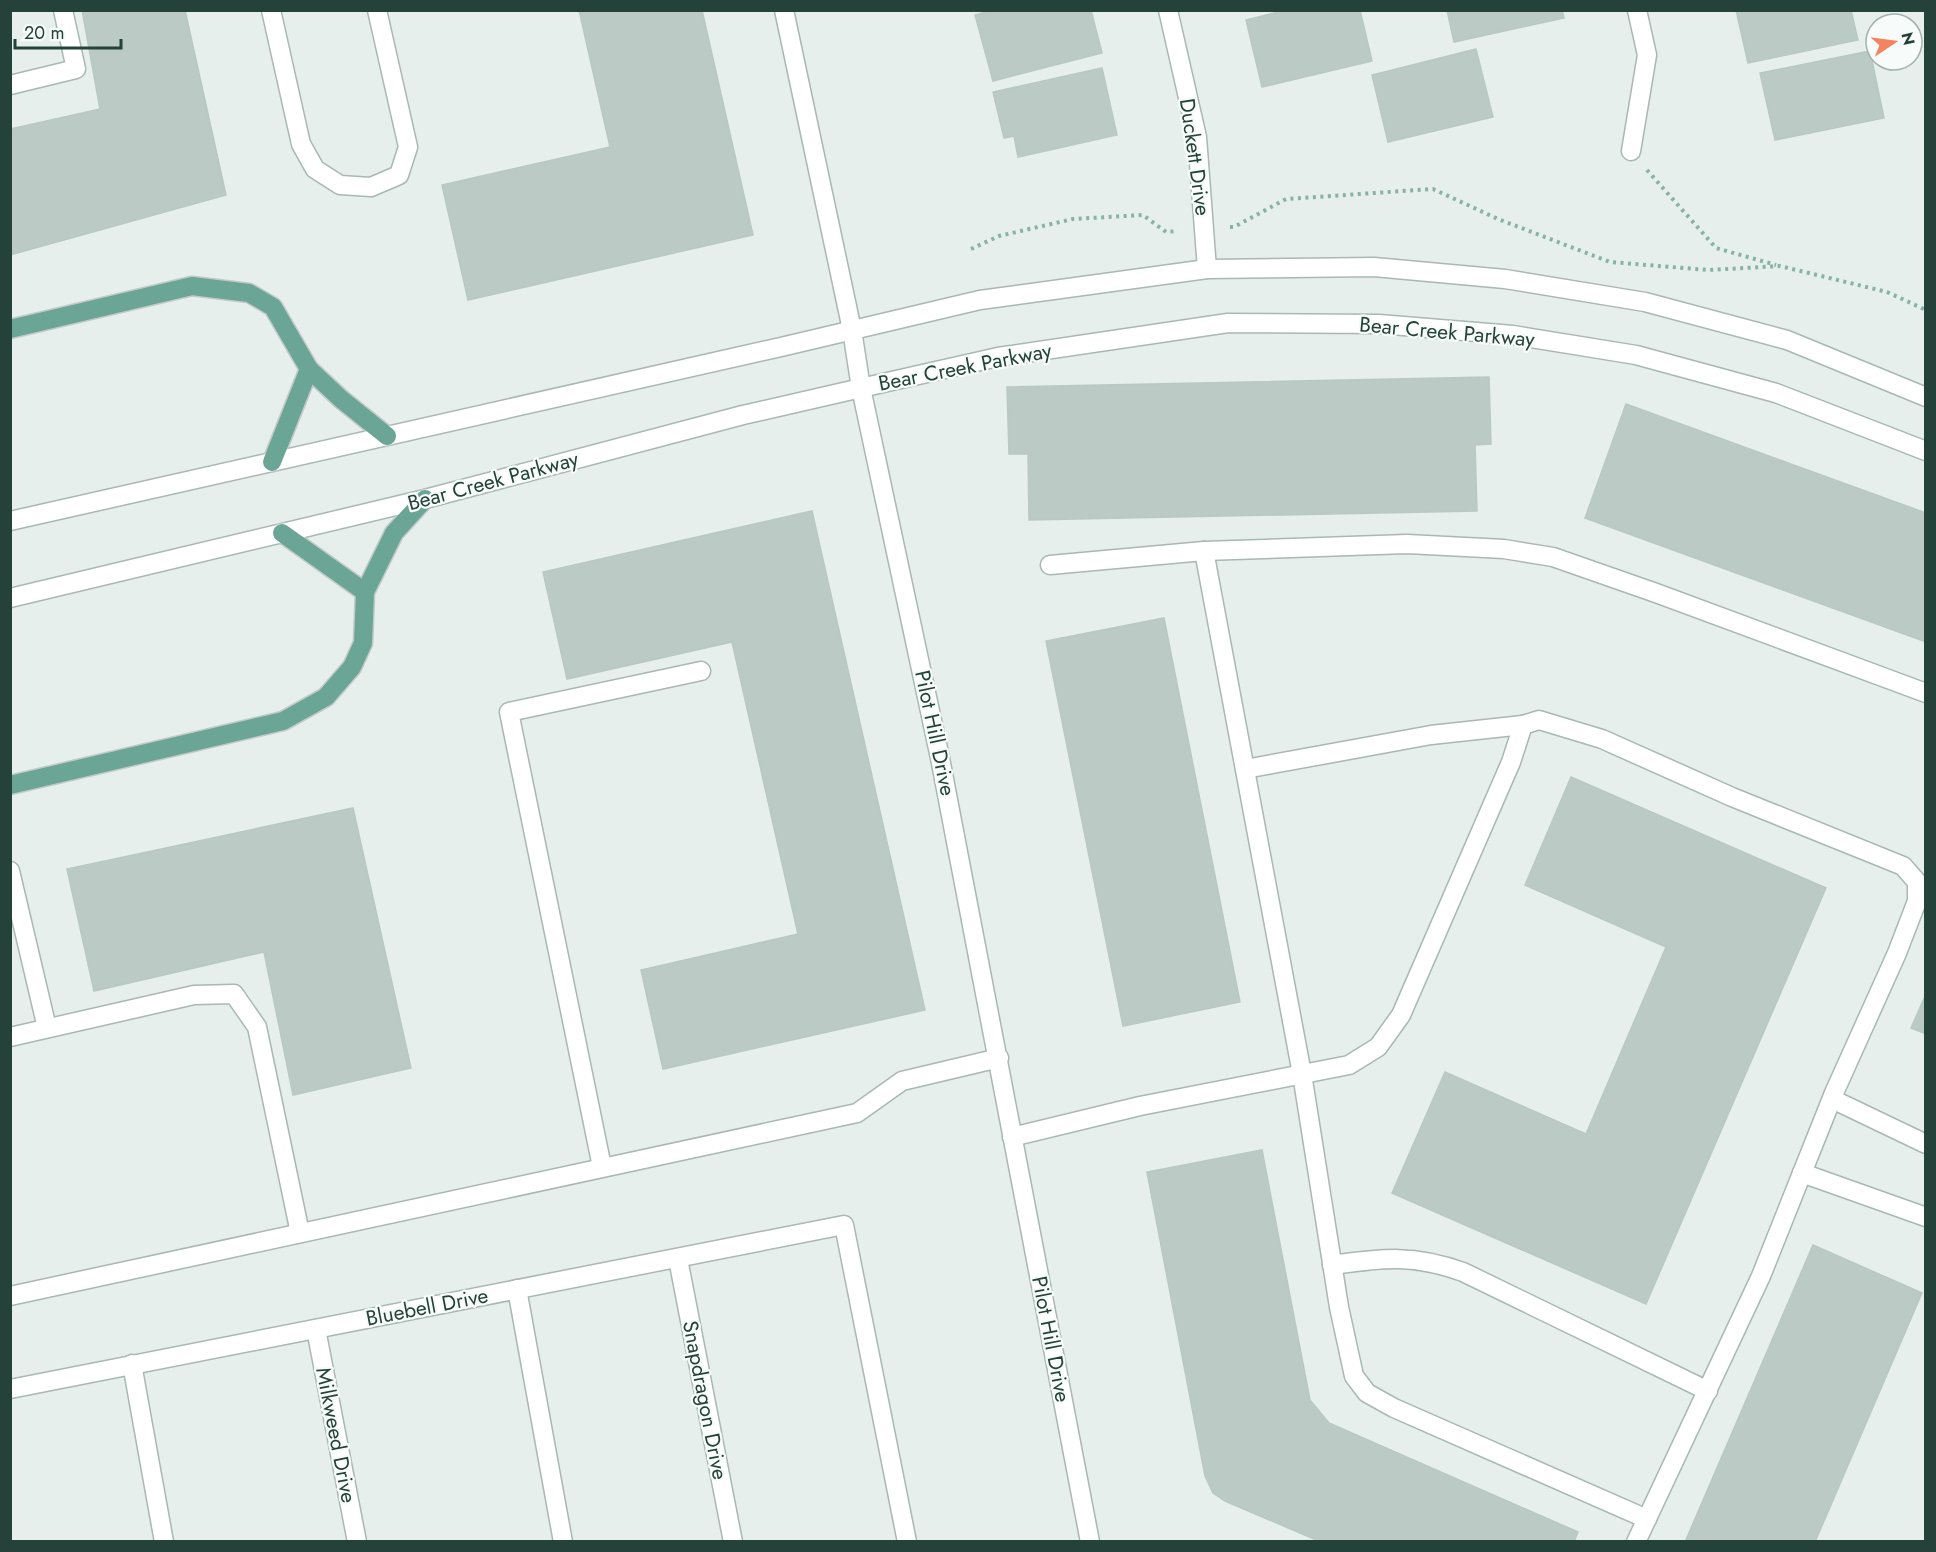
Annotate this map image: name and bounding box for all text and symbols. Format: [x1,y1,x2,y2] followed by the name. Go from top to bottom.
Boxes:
[15,12,122,50] scale bar
[1864,12,1924,72] north arrow
[24,20,64,46] text: 20 m
[1895,30,1921,48] text: N
[1172,96,1218,218] street label: Duckett Drive
[1358,309,1537,355] street label: Bear Creek Parkway
[876,335,1055,399] street label: Bear Creek Parkway
[404,444,583,518] street label: Bear Creek Parkway
[907,667,963,799] street label: Pilot Hill Drive
[1024,1273,1078,1405] street label: Pilot Hill Drive
[363,1280,491,1334] street label: Bluebell Drive
[675,1318,735,1482] street label: Snapdragon Drive
[308,1365,364,1505] street label: Milkweed Drive

